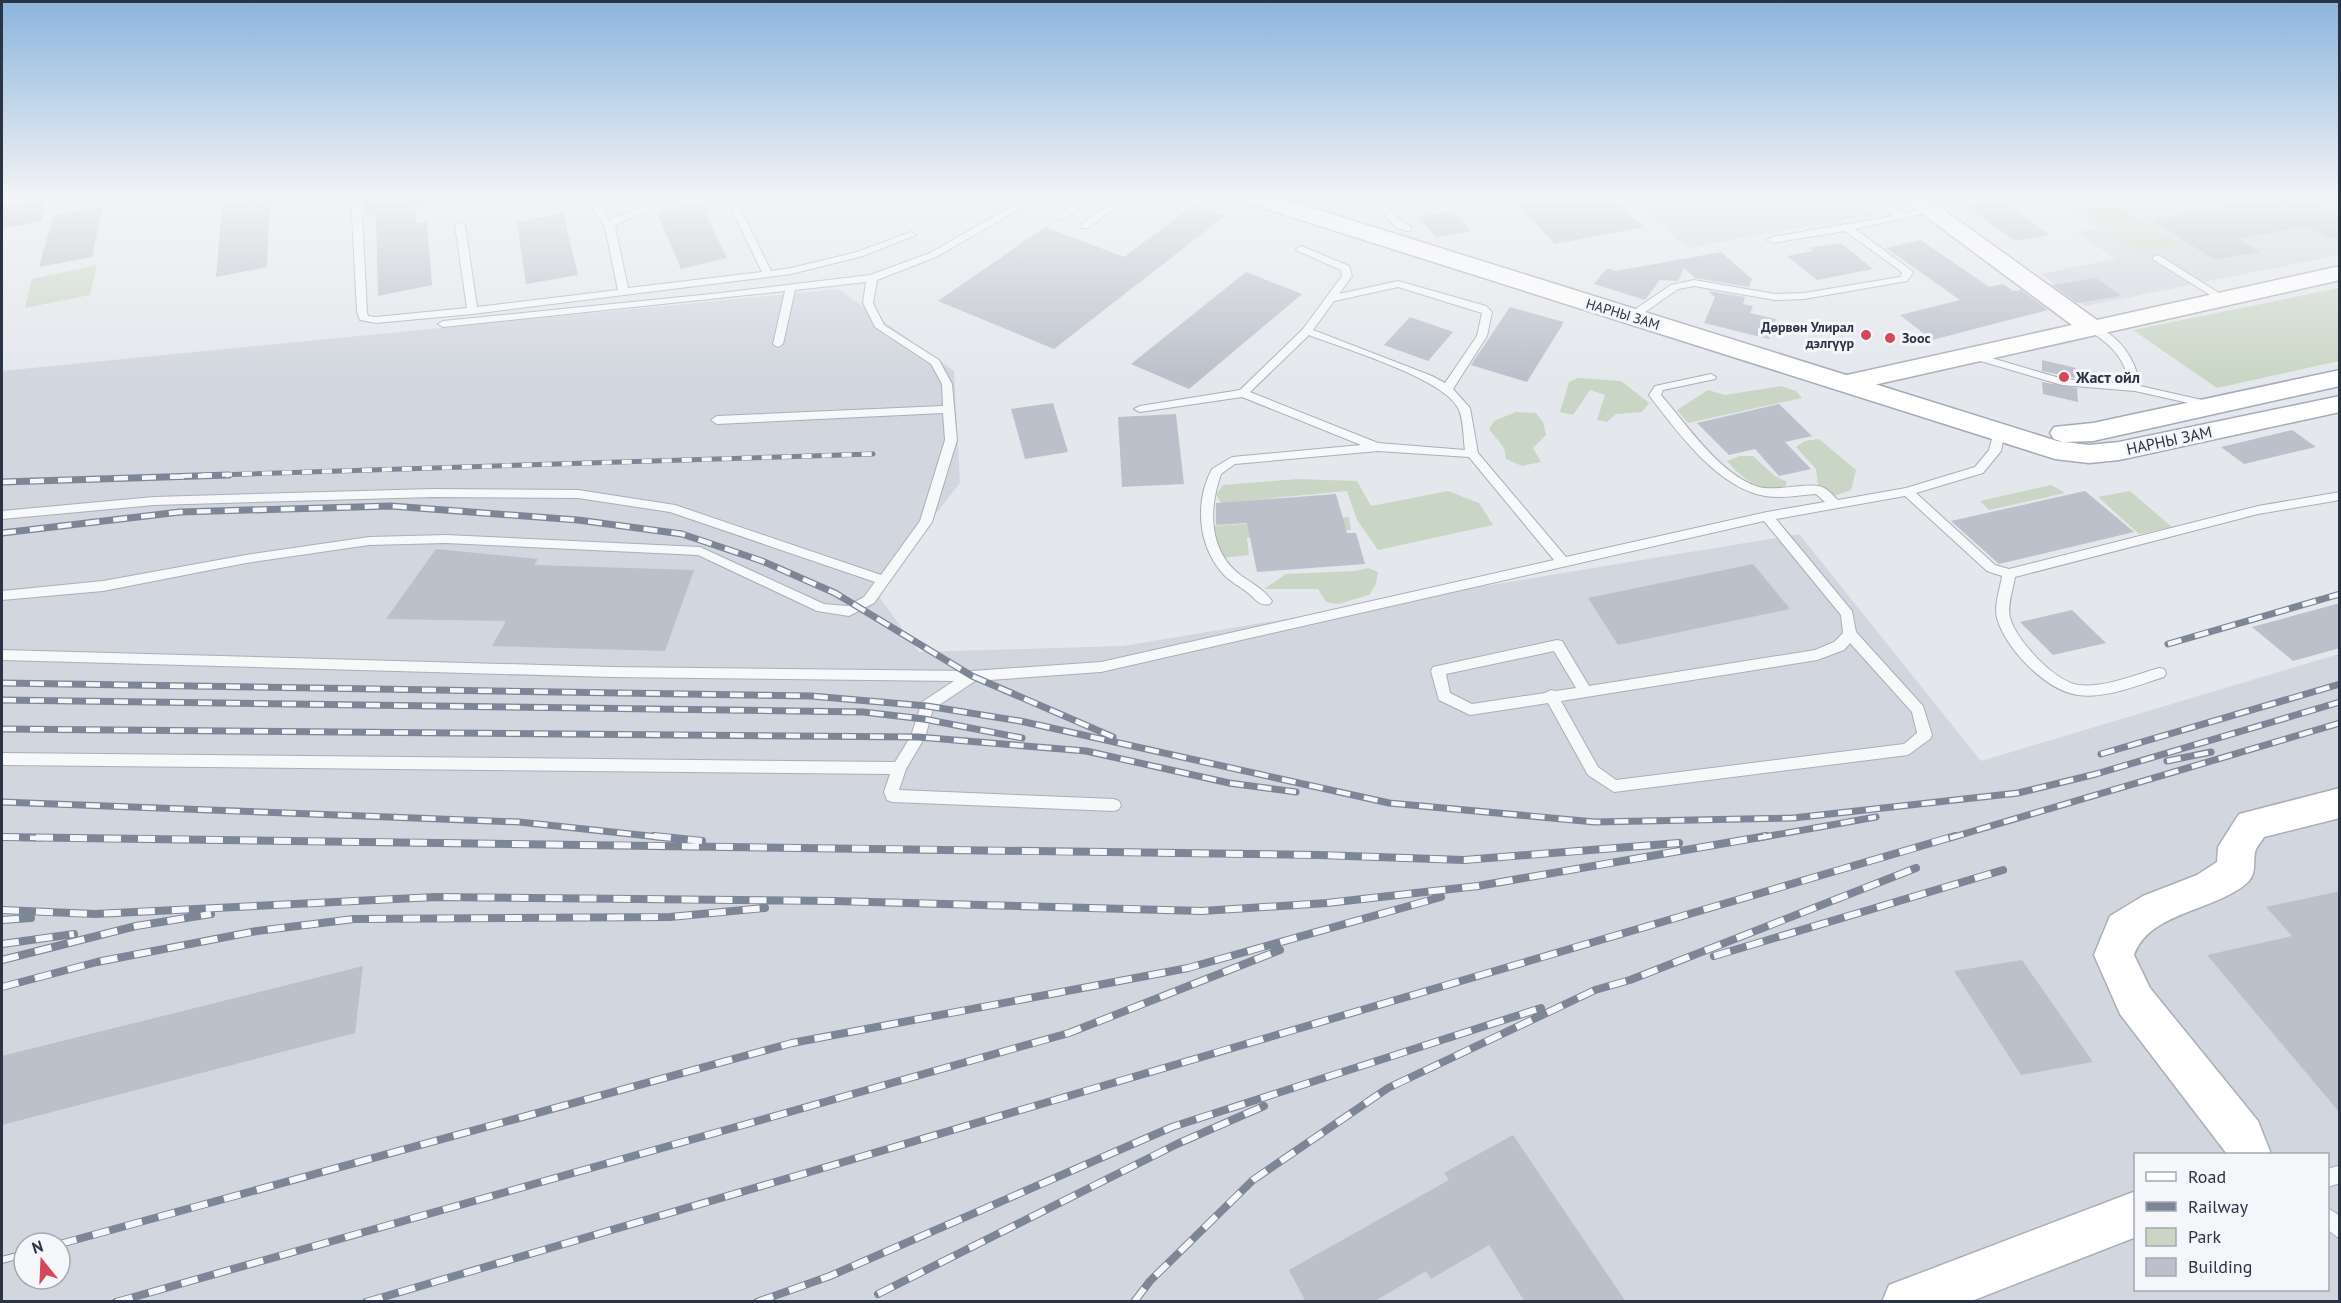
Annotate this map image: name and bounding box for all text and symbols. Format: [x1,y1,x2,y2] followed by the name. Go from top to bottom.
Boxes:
[1584,294,1662,334] street label: НАРНЫ ЗАМ
[1761,318,1854,352] place label: Дөрвөн Улирал дэлгүүр
[1859,328,1873,342] marker: Дөрвөн Улирал дэлгүүр
[1902,329,1930,347] place label: Зоос
[1883,331,1897,345] marker: Зоос
[2075,367,2140,387] place label: Жаст ойл
[2057,370,2071,384] marker: Жаст ойл
[2124,421,2214,459] street label: НАРНЫ ЗАМ
[2134,1153,2329,1291] legend
[2188,1165,2226,1188] text: Road
[2188,1195,2249,1218] text: Railway
[2188,1225,2221,1248] text: Park
[12,1231,72,1291] north arrow
[29,1236,45,1258] text: N
[2188,1255,2252,1278] text: Building

